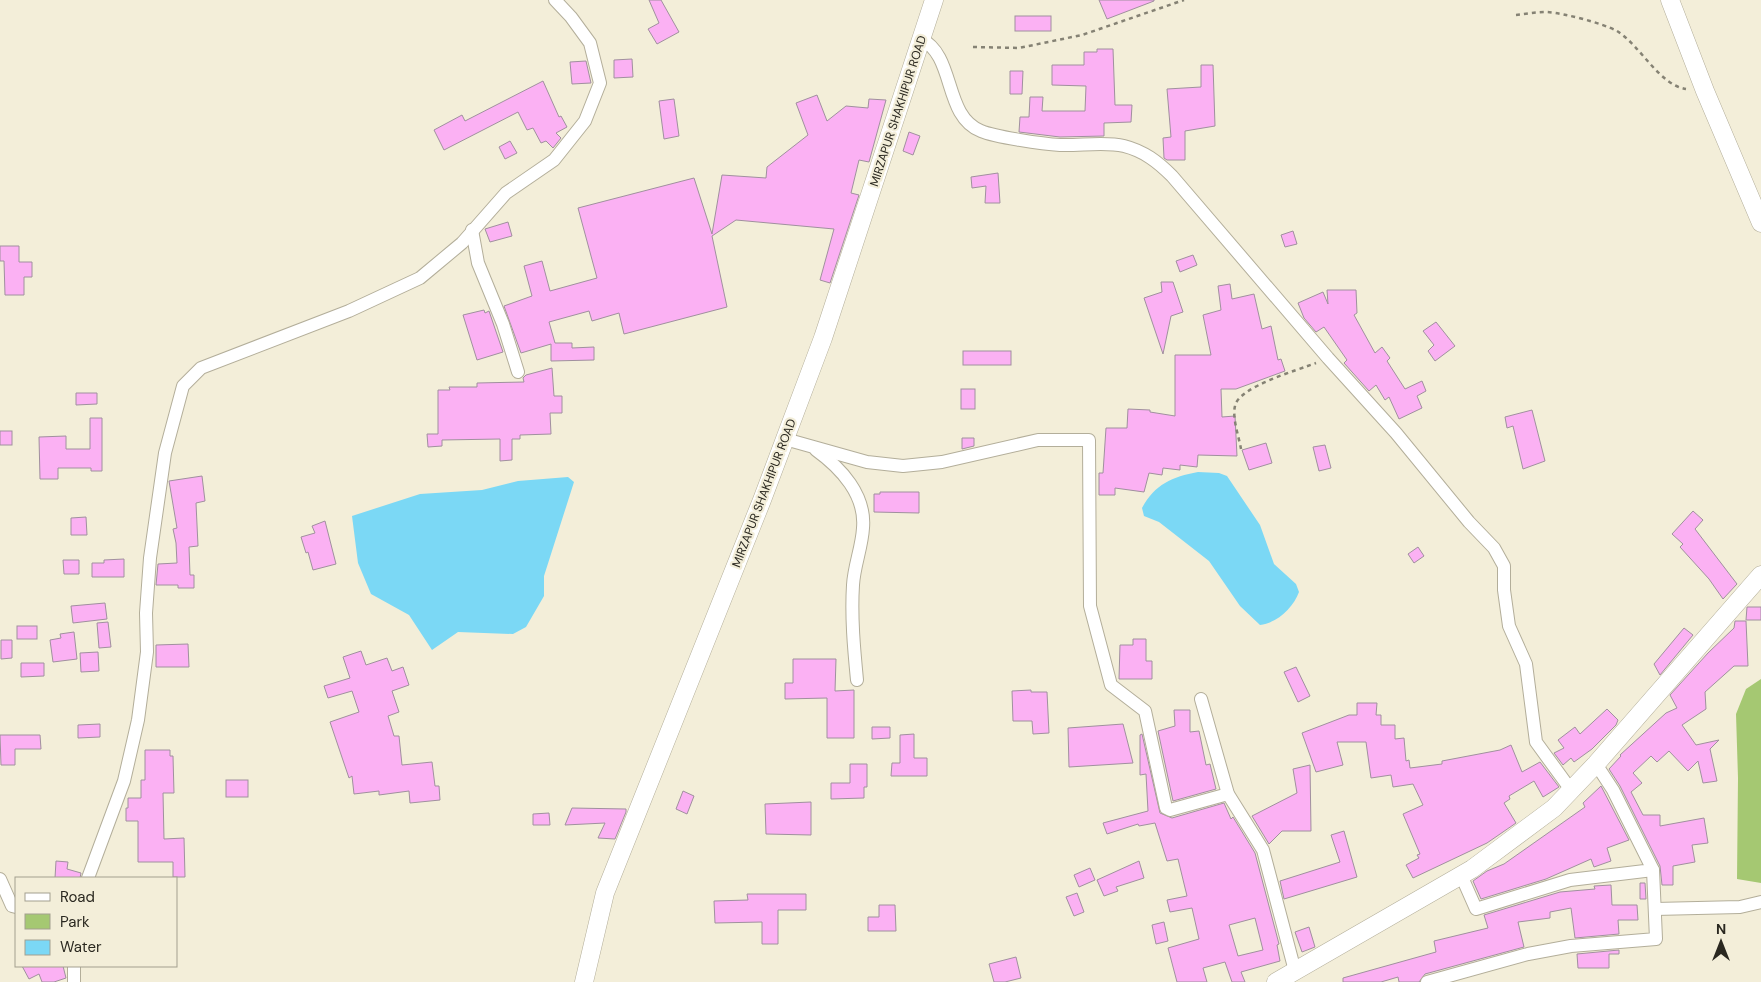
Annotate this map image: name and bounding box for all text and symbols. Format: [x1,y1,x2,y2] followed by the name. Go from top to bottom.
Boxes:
[866,33,930,189] street label: MIRZAPUR SHAKHIPUR ROAD
[728,416,800,570] street label: MIRZAPUR SHAKHIPUR ROAD
[15,877,178,967] legend
[60,887,95,907] text: Road
[60,912,90,932] text: Park
[1696,917,1746,967] north arrow
[1716,920,1726,938] text: N
[60,937,102,957] text: Water

